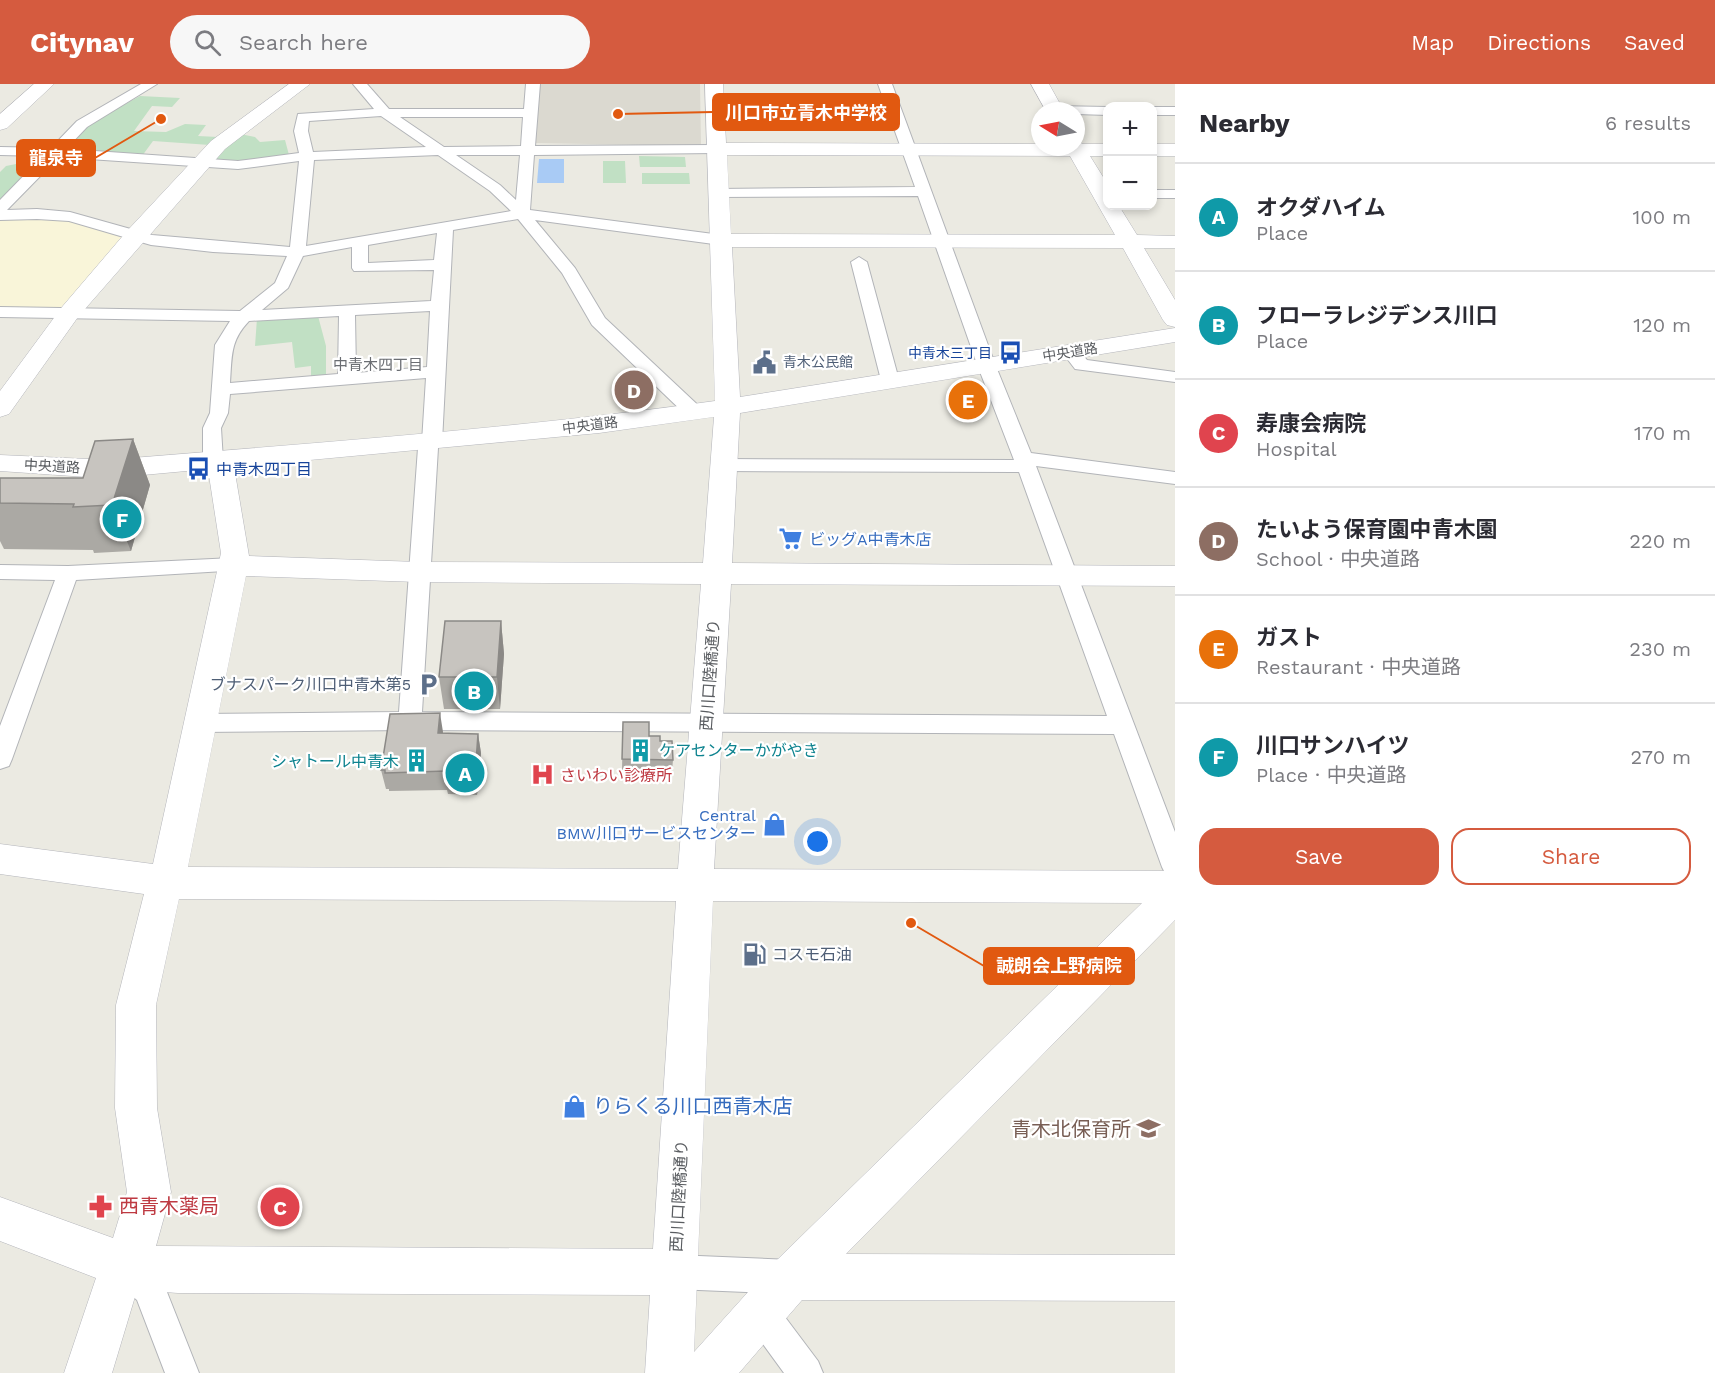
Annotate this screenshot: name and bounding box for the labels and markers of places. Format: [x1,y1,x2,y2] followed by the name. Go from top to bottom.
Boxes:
[713,94,899,130] callout: 川口市立青木中学校
[17,140,95,176] callout: 龍泉寺
[997,340,1023,366] bus stop icon: 中青木三丁目
[908,345,992,361] place label: 中青木三丁目
[752,349,778,375] public building icon: 青木公民館
[783,354,853,370] place label: 青木公民館
[614,368,654,412] pin: D
[948,378,988,422] pin: E
[185,456,211,482] bus stop icon: 中青木四丁目
[216,460,312,479] place label: 中青木四丁目
[102,496,142,542] pin: F
[778,526,804,552] supermarket icon: ビッグA中青木店
[809,530,932,549] place label: ビッグA中青木店
[454,668,494,714] pin: B
[416,671,442,697] parking icon: ブナスパーク川口中青木第5
[210,675,411,694] place label: ブナスパーク川口中青木第5
[628,737,654,763] building icon: ケアセンターかがやき
[659,741,819,760] place label: ケアセンターかがやき
[404,748,430,774] building icon: シャトール中青木
[446,750,484,796] pin: A
[271,752,399,771] place label: シャトール中青木
[529,762,555,788] hospital icon: さいわい診療所
[560,766,672,785] place label: さいわい診療所
[557,806,756,843] place label: Central BMW川口サービスセンター
[761,811,787,837] shop icon: Central BMW川口サービスセンター
[741,941,767,967] fuel station icon: コスモ石油
[772,945,852,964] place label: コスモ石油
[984,948,1134,984] callout: 誠朗会上野病院
[562,1093,588,1119] shop icon: りらくる川口西青木店
[593,1094,793,1118] place label: りらくる川口西青木店
[1136,1116,1162,1142] school or university icon: 青木北保育所
[1011,1117,1131,1141] place label: 青木北保育所
[260,1184,300,1230] pin: C
[88,1193,114,1219] pharmacy icon: 西青木薬局
[119,1194,219,1218] place label: 西青木薬局

